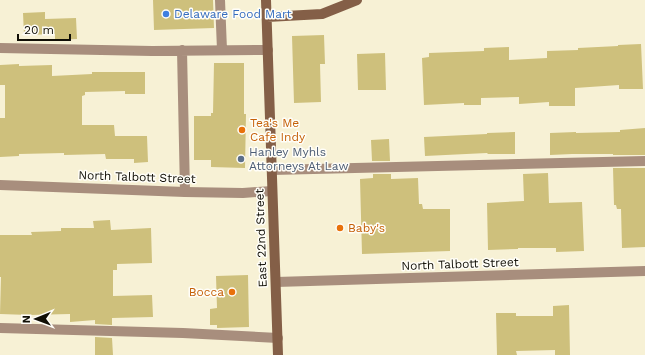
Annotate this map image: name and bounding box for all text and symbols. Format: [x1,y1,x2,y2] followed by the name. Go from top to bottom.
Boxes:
[174,7,292,21] place label: Delaware Food Mart
[161,9,171,19] marker: Delaware Food Mart
[18,16,70,42] scale bar
[24,23,54,37] text: 20 m
[250,116,306,144] place label: Tea's Me Cafe Indy
[237,125,247,135] marker: Tea's Me Cafe Indy
[249,145,348,173] place label: Hanley Myhls Attorneys At Law
[236,154,246,164] marker: Hanley Myhls Attorneys At Law
[78,168,196,186] street label: North Talbott Street
[252,188,270,288] street label: East 22nd Street
[348,221,385,235] place label: Baby's
[335,223,345,233] marker: Baby's
[401,255,519,273] street label: North Talbott Street
[189,285,224,299] place label: Bocca
[227,287,237,297] marker: Bocca
[16,299,56,339] north arrow
[20,315,33,323] text: N

